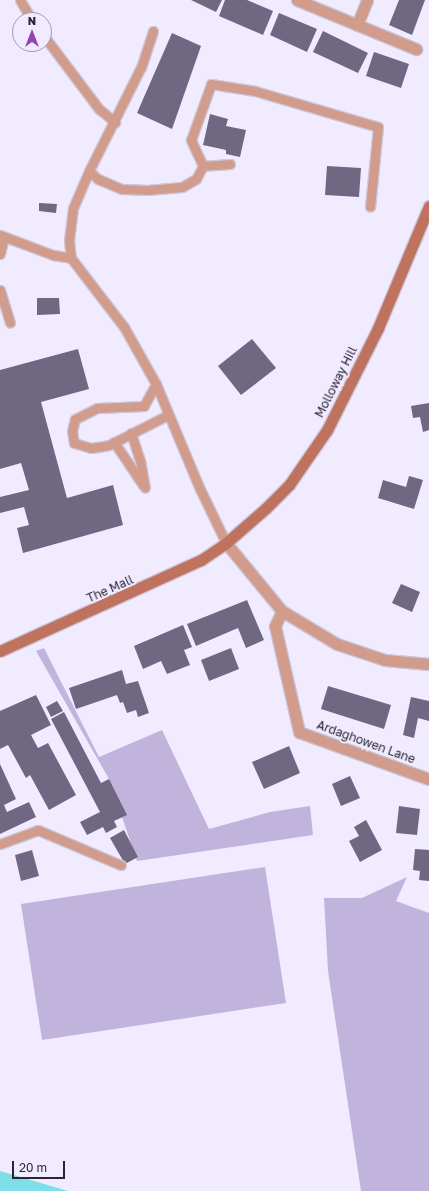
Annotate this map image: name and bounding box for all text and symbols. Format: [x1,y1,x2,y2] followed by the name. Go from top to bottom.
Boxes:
[12,12,52,52] north arrow
[28,14,36,27] text: N
[312,344,360,420] street label: Molloway Hill
[84,572,136,606] street label: The Mall
[315,718,417,766] street label: Ardaghowen Lane
[14,1153,67,1179] scale bar
[19,1160,47,1175] text: 20 m

